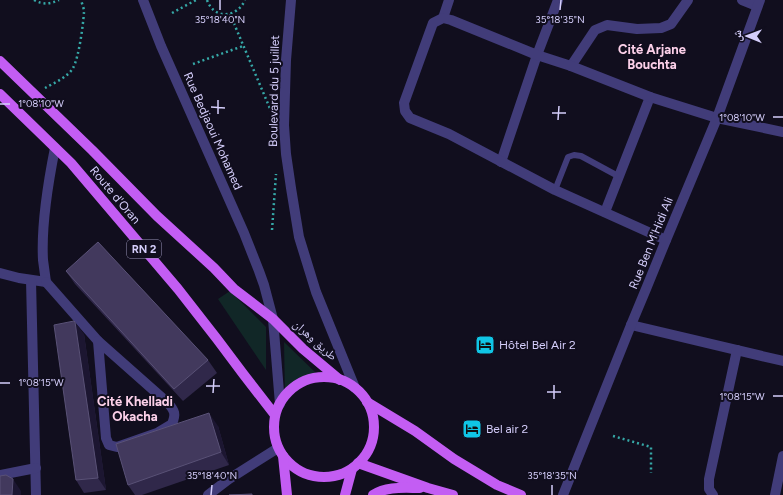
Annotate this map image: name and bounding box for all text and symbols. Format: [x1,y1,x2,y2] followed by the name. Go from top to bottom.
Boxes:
[195,13,245,26] text: 35°18'40"N
[535,13,585,26] text: 35°18'35"N
[727,16,767,56] north arrow
[731,30,745,42] text: ش
[266,34,282,147] street label: Boulevard du 5 juillet
[618,42,686,72] district label: Cité Arjane Bouchta
[181,70,245,192] street label: Rue Bedjaoui Mohamed
[18,97,64,110] text: 1°08'10"W
[719,111,765,124] text: 1°08'10"W
[87,163,143,227] street label: Route d'Oran
[626,195,676,291] street label: Rue Ben M'Hidi Ali
[127,240,161,258] road number: RN 2
[290,317,340,363] street label: طريق وهران
[474,334,496,356] hotel icon: Hôtel Bel Air 2
[499,338,576,352] place label: Hôtel Bel Air 2
[18,376,64,389] text: 1°08'15"W
[719,390,765,403] text: 1°08'15"W
[97,394,173,424] district label: Cité Khelladi Okacha
[461,418,483,440] hotel icon: Bel air 2
[486,422,528,436] place label: Bel air 2
[187,469,237,482] text: 35°18'40"N
[527,469,577,482] text: 35°18'35"N

